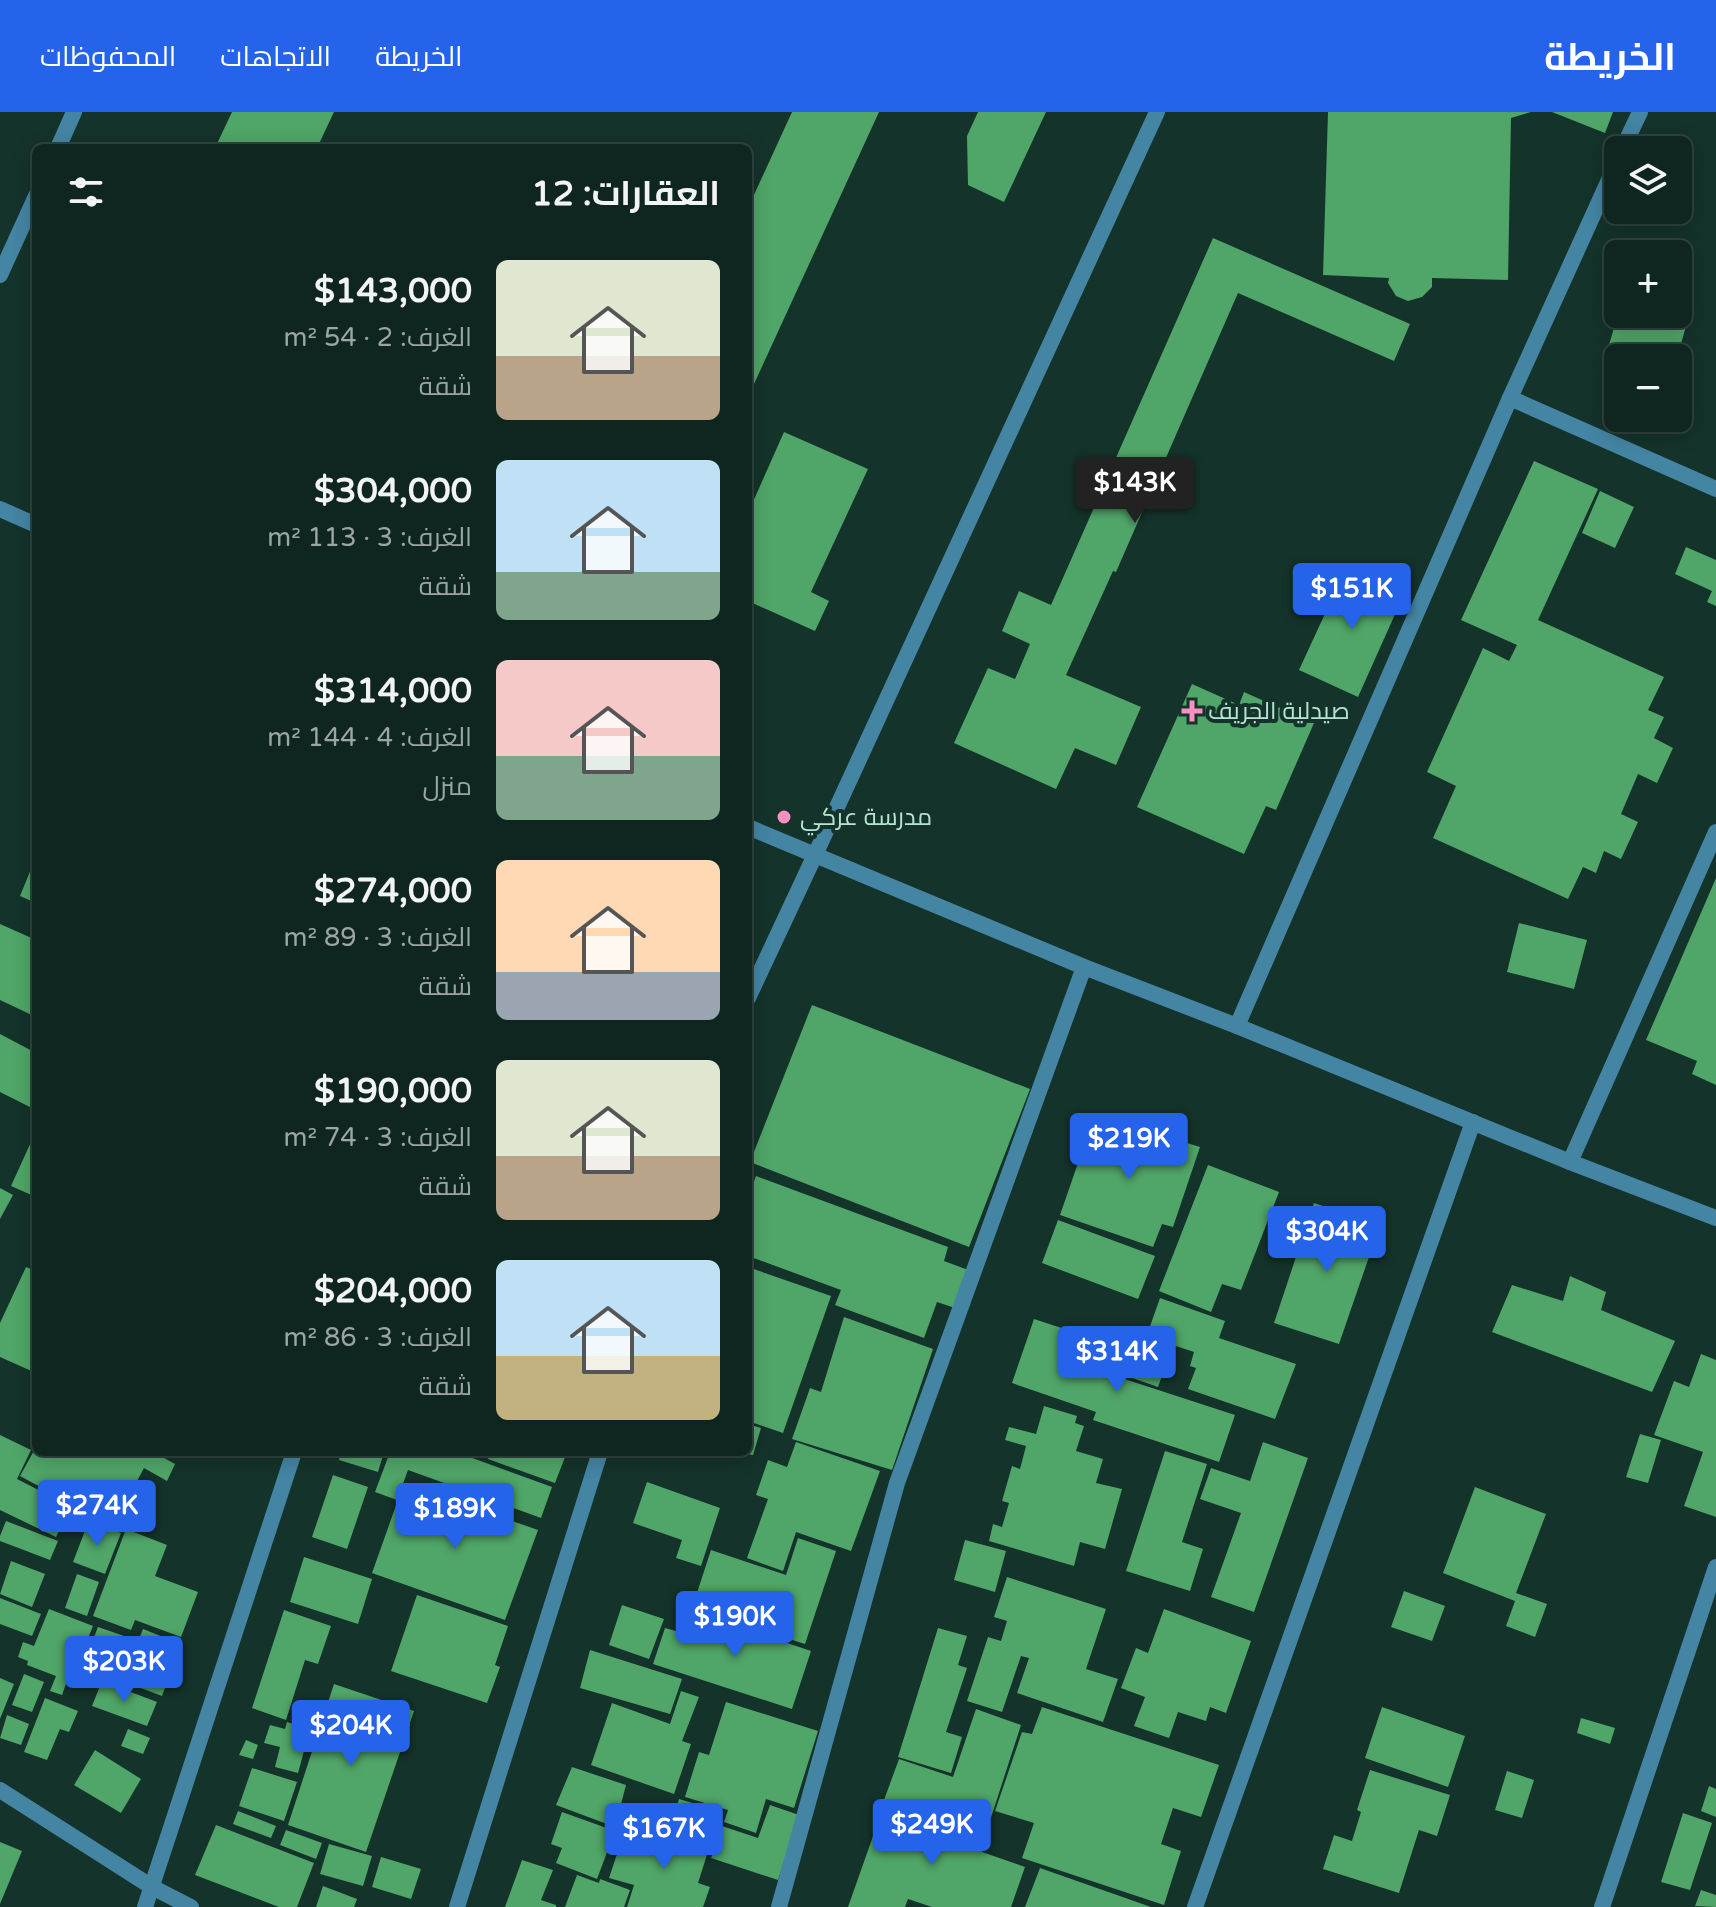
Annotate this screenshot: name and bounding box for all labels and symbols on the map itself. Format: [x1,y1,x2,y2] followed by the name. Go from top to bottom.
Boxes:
[1079,457,1191,525] pin: $143K
[1296,563,1408,631] pin: $151K
[1208,697,1350,726] place label: صيدلية الجريف
[1183,702,1201,720] marker: صيدلية الجريف
[800,803,932,836] place label: مدرسة عركي
[775,808,793,826] marker: مدرسة عركي
[1073,1113,1185,1181] pin: $219K
[1271,1206,1383,1274] pin: $304K
[1061,1326,1173,1394] pin: $314K
[41,1480,153,1548] pin: $274K
[399,1483,511,1551] pin: $189K
[679,1591,791,1659] pin: $190K
[68,1636,180,1704] pin: $203K
[295,1700,407,1768] pin: $204K
[876,1799,988,1867] pin: $249K
[608,1803,720,1871] pin: $167K

